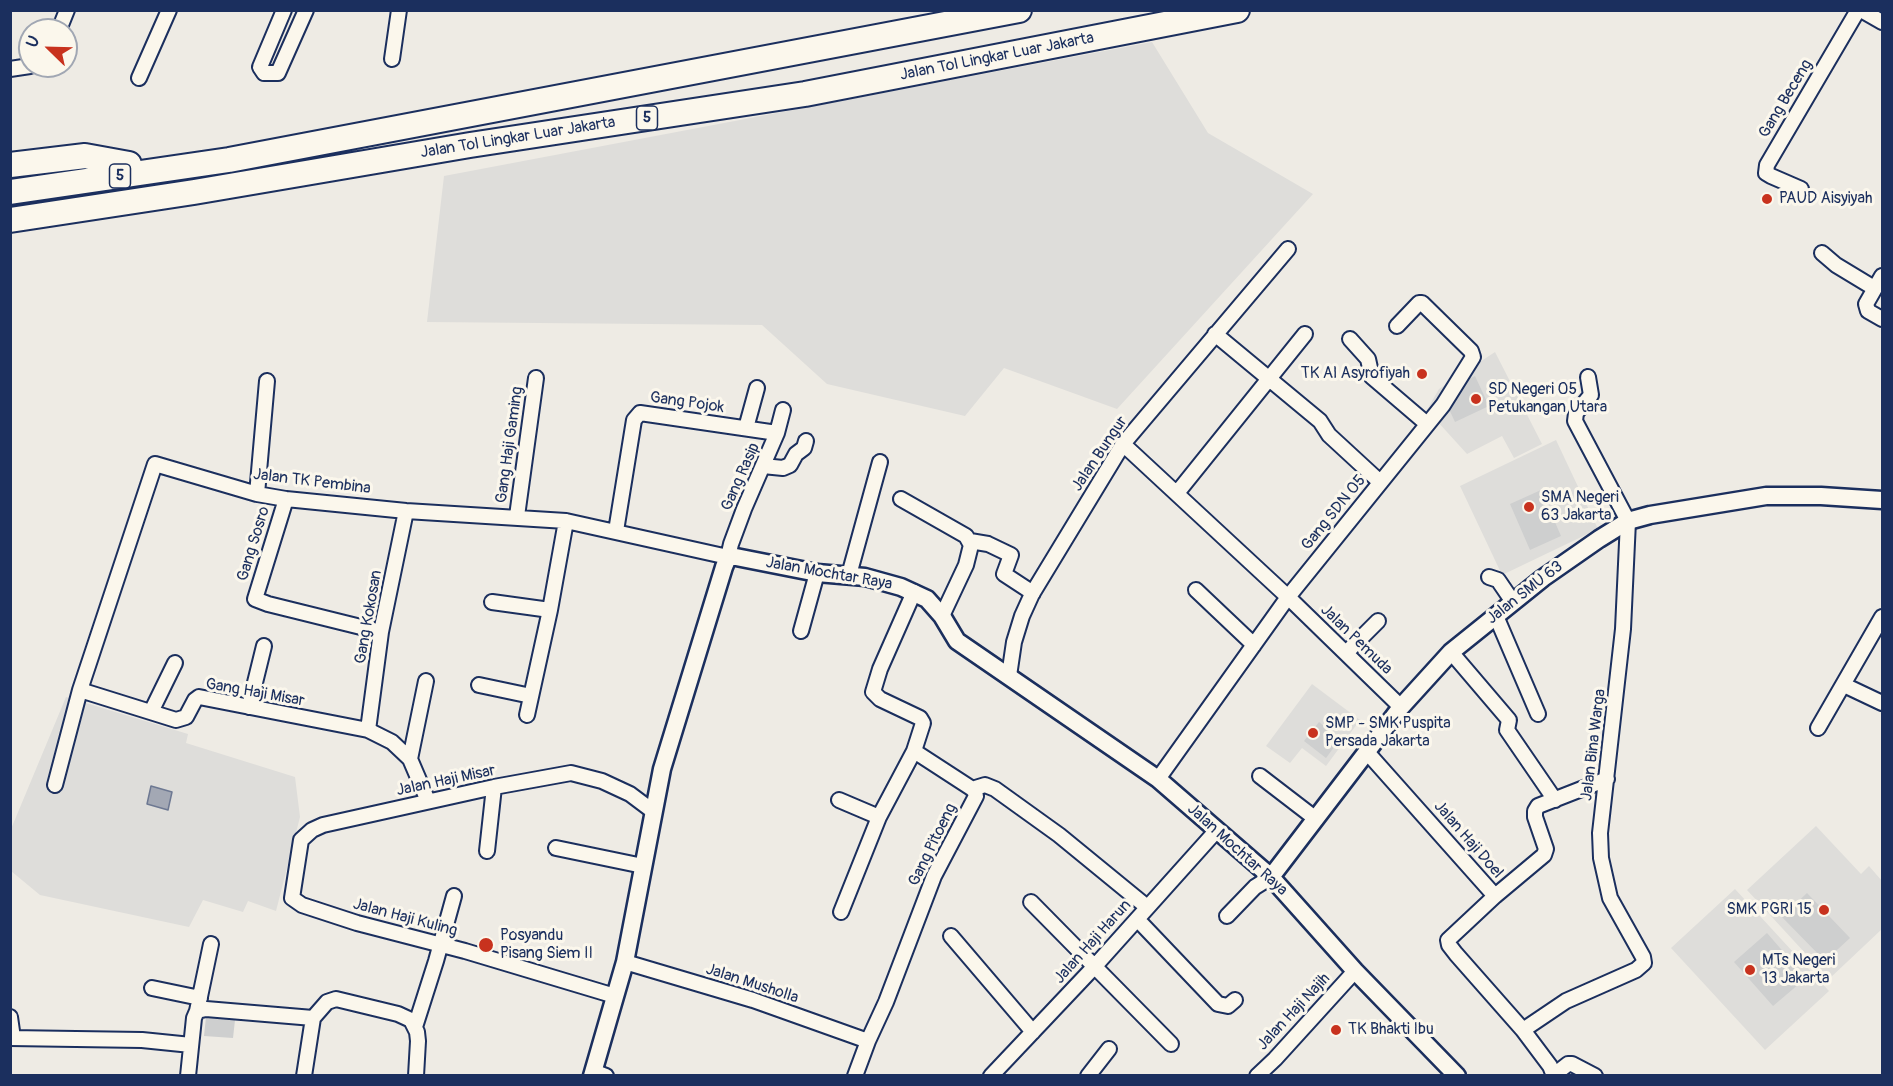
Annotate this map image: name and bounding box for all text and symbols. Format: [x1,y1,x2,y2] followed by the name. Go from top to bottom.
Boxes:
[18,18,78,78] north arrow
[898,29,1096,85] street label: Jalan Tol Lingkar Luar Jakarta
[22,33,45,51] text: U
[1755,56,1817,142] street label: Gang Beceng
[636,106,658,130] road number: 5
[419,113,617,163] street label: Jalan Tol Lingkar Luar Jakarta
[110,164,130,188] road number: 5
[1779,189,1872,209] place label: PAUD Aisyiyah
[1760,192,1774,206] marker: PAUD Aisyiyah
[1301,364,1410,384] place label: TK Al Asyrofiyah
[1415,367,1429,381] marker: TK Al Asyrofiyah
[1488,380,1607,418] place label: SD Negeri 05 Petukangan Utara
[492,385,528,505] street label: Gang Haji Gaming
[649,388,725,418] street label: Gang Pojok
[1469,392,1483,406] marker: SD Negeri 05 Petukangan Utara
[1068,413,1132,495] street label: Jalan Bungur
[718,440,764,514] street label: Gang Rasip
[252,465,372,499] street label: Jalan TK Pembina
[1298,471,1370,555] street label: Gang SDN 05
[1541,488,1619,526] place label: SMA Negeri 63 Jakarta
[1522,500,1536,514] marker: SMA Negeri 63 Jakarta
[234,504,274,584] street label: Gang Sosro
[764,553,894,595] street label: Jalan Mochtar Raya
[1483,557,1567,629] street label: Jalan SMU 63
[351,569,387,665] street label: Gang Kokosan
[1316,601,1396,679] street label: Jalan Pemuda
[204,675,306,711] street label: Gang Haji Misar
[1578,688,1610,802] street label: Jalan Bina Warga
[1325,714,1451,752] place label: SMP - SMK Puspita Persada Jakarta
[1306,726,1320,740] marker: SMP - SMK Puspita Persada Jakarta
[395,761,497,801] street label: Jalan Haji Misar
[1429,797,1507,883] street label: Jalan Haji Doel
[1183,800,1291,900] street label: Jalan Mochtar Raya
[905,801,961,889] street label: Gang Pitoeng
[351,895,459,941] street label: Jalan Haji Kuling
[1050,896,1136,988] street label: Jalan Haji Harun
[1726,900,1812,920] place label: SMK PGRI 15
[1817,903,1831,917] marker: SMK PGRI 15
[500,926,593,964] place label: Posyandu Pisang Siem II
[477,936,495,954] marker: Posyandu Pisang Siem II
[1762,951,1835,989] place label: MTs Negeri 13 Jakarta
[703,960,801,1008] street label: Jalan Musholla
[1743,963,1757,977] marker: MTs Negeri 13 Jakarta
[1253,970,1335,1054] street label: Jalan Haji Najih
[1348,1020,1434,1040] place label: TK Bhakti Ibu
[1329,1023,1343,1037] marker: TK Bhakti Ibu

